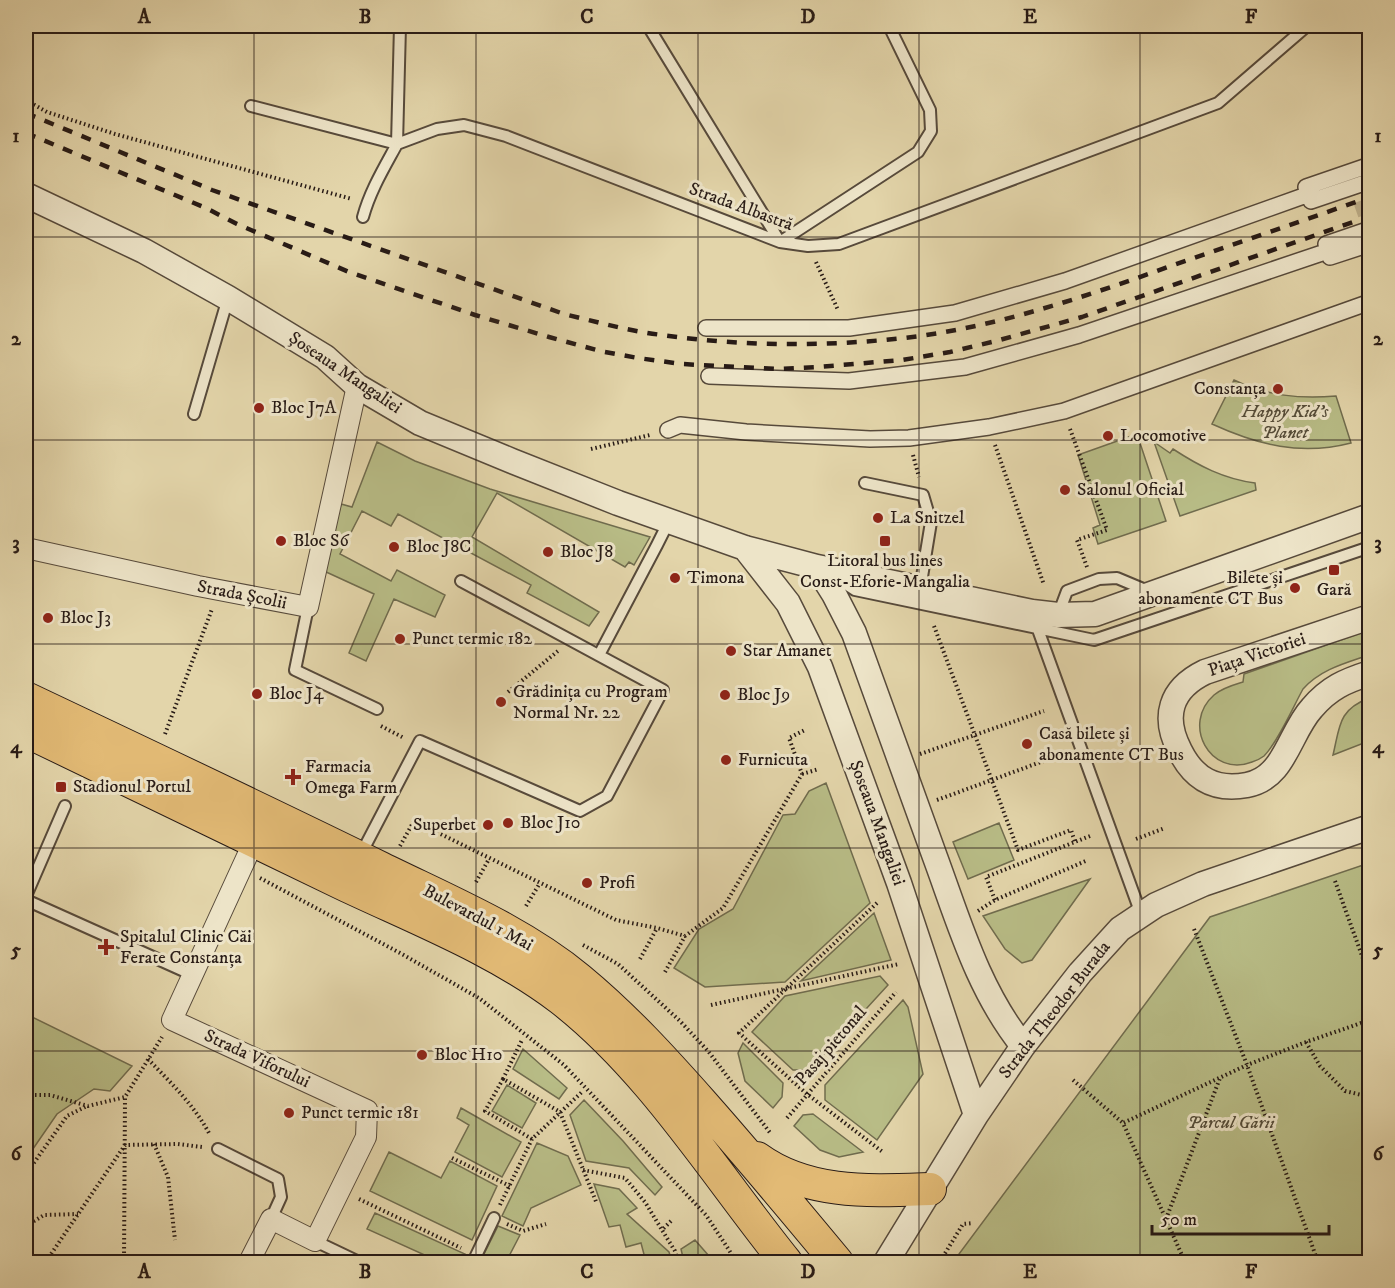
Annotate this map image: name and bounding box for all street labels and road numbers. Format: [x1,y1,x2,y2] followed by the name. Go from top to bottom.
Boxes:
[686,178,796,236] street label: Strada Albastră
[284,327,406,419] street label: Șoseaua Mangaliei
[195,576,289,614] street label: Strada Școlii
[1205,628,1309,682] street label: Piața Victoriei
[844,757,910,889] street label: Șoseaua Mangaliei
[419,880,537,956] street label: Bulevardul 1 Mai
[994,937,1116,1083] street label: Strada Theodor Burada
[791,1001,872,1090] street label: Pasaj pietonal
[201,1025,313,1093] street label: Strada Viforului

